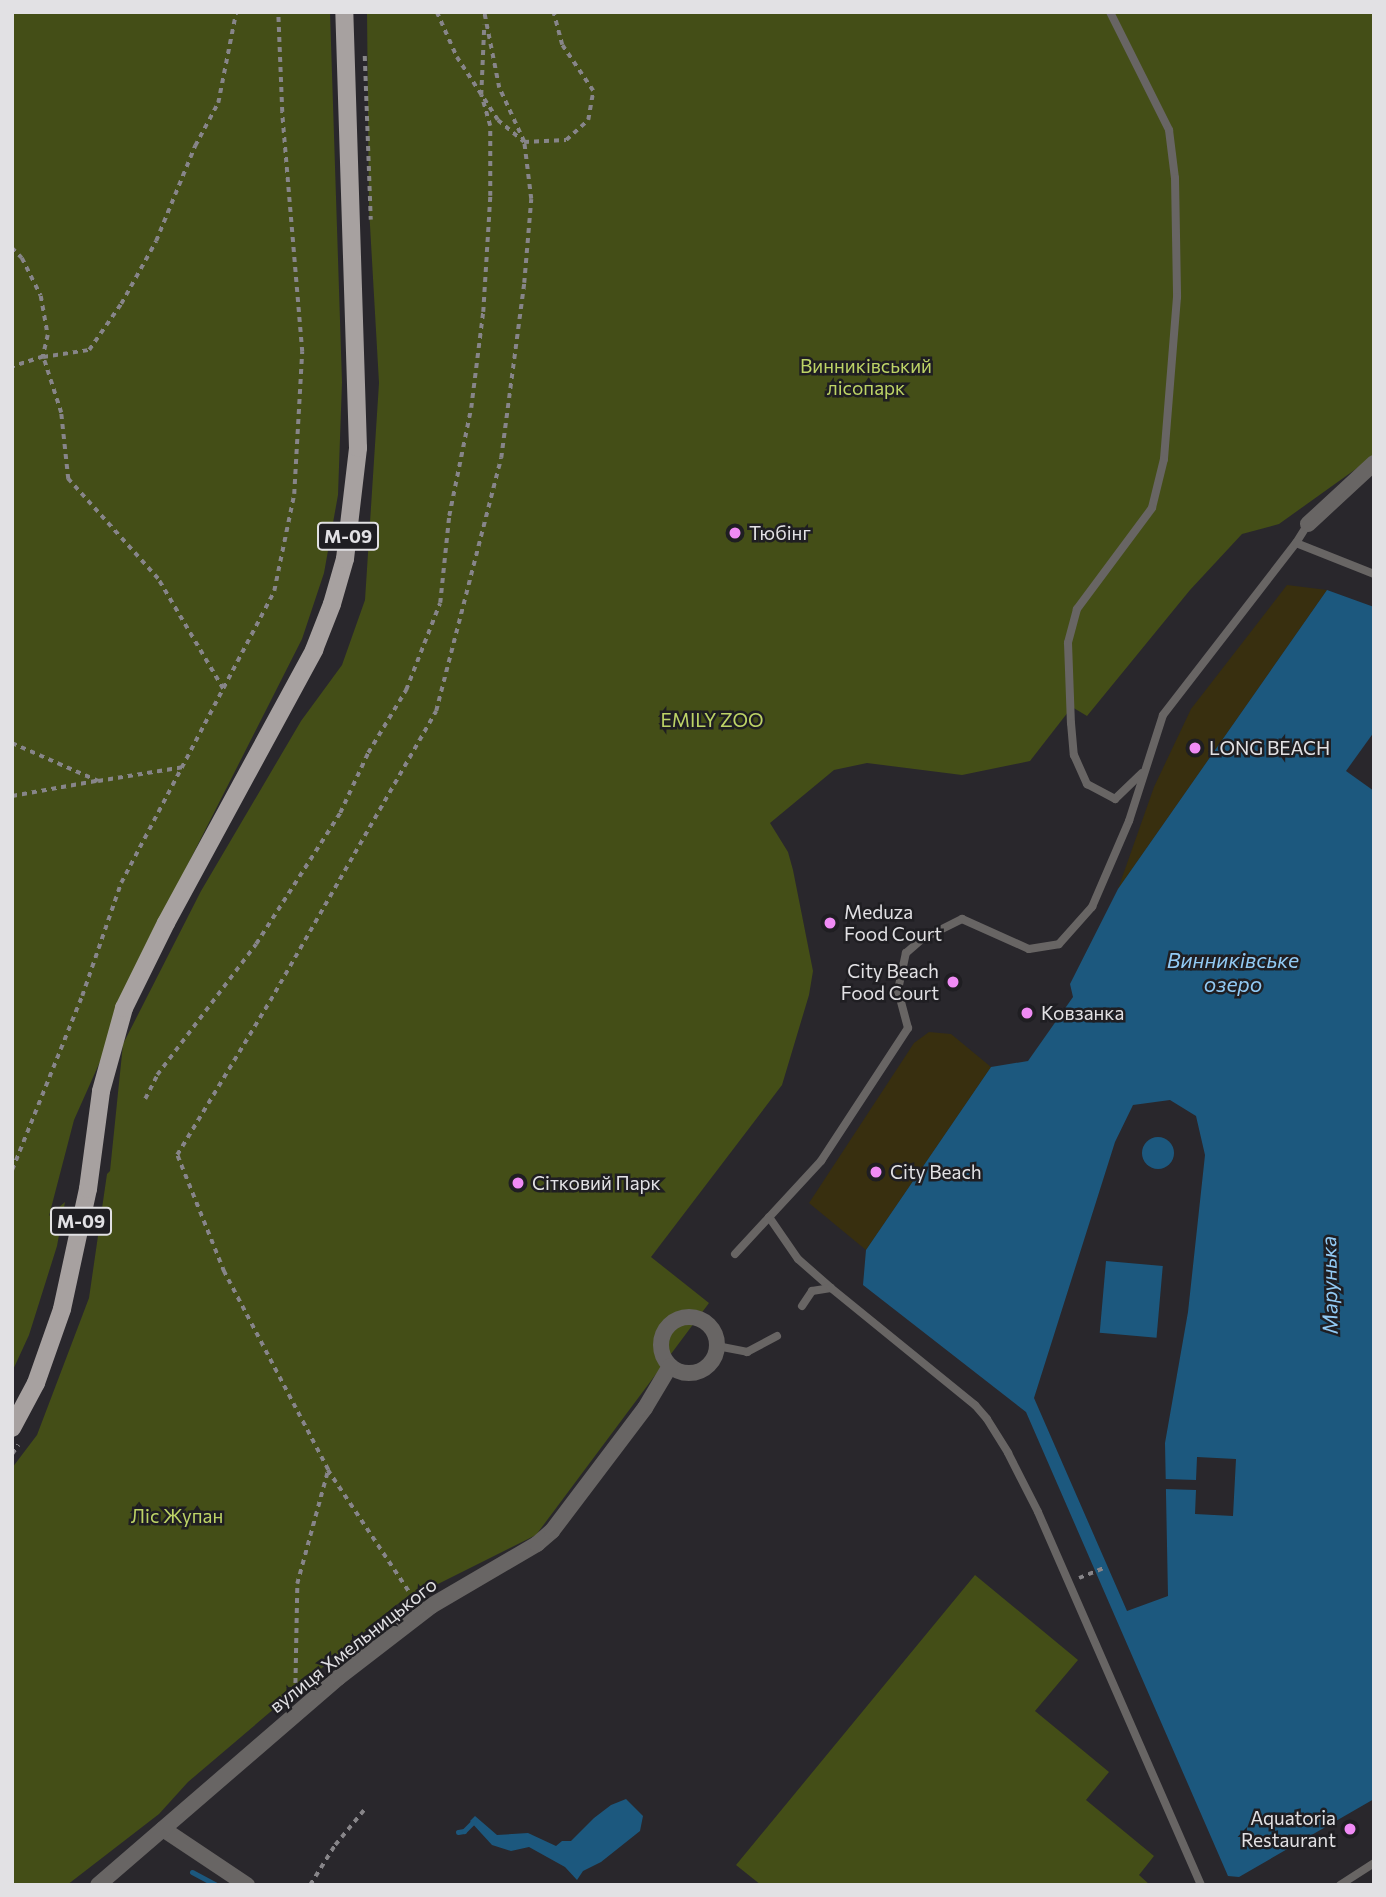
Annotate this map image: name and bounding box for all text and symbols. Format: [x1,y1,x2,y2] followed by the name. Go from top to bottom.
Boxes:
[800,355,932,399] park label: Винниківський лісопарк
[316,522,380,550] road number: М-09
[749,522,811,544] place label: Тюбінг
[727,525,743,541] marker: Тюбінг
[660,709,764,731] park label: EMILY ZOO
[1209,737,1330,759] place label: LONG BEACH
[1187,740,1203,756] marker: LONG BEACH
[844,901,942,945] place label: Meduza Food Court
[822,915,838,931] marker: Meduza Food Court
[1167,947,1299,997] water label: Винниківське озеро
[841,960,939,1004] place label: City Beach Food Court
[945,974,961,990] marker: City Beach Food Court
[1041,1002,1124,1024] place label: Ковзанка
[1019,1005,1035,1021] marker: Ковзанка
[890,1161,982,1183] place label: City Beach
[868,1164,884,1180] marker: City Beach
[532,1172,661,1194] place label: Сітковий Парк
[510,1175,526,1191] marker: Сітковий Парк
[50,1206,112,1236] road number: М-09
[1316,1236,1342,1334] water label: Марунька
[131,1505,223,1527] park label: Ліс Жупан
[265,1573,441,1717] street label: вулиця Хмельницького
[1241,1807,1336,1851] place label: Aquatoria Restaurant
[1342,1821,1358,1837] marker: Aquatoria Restaurant

